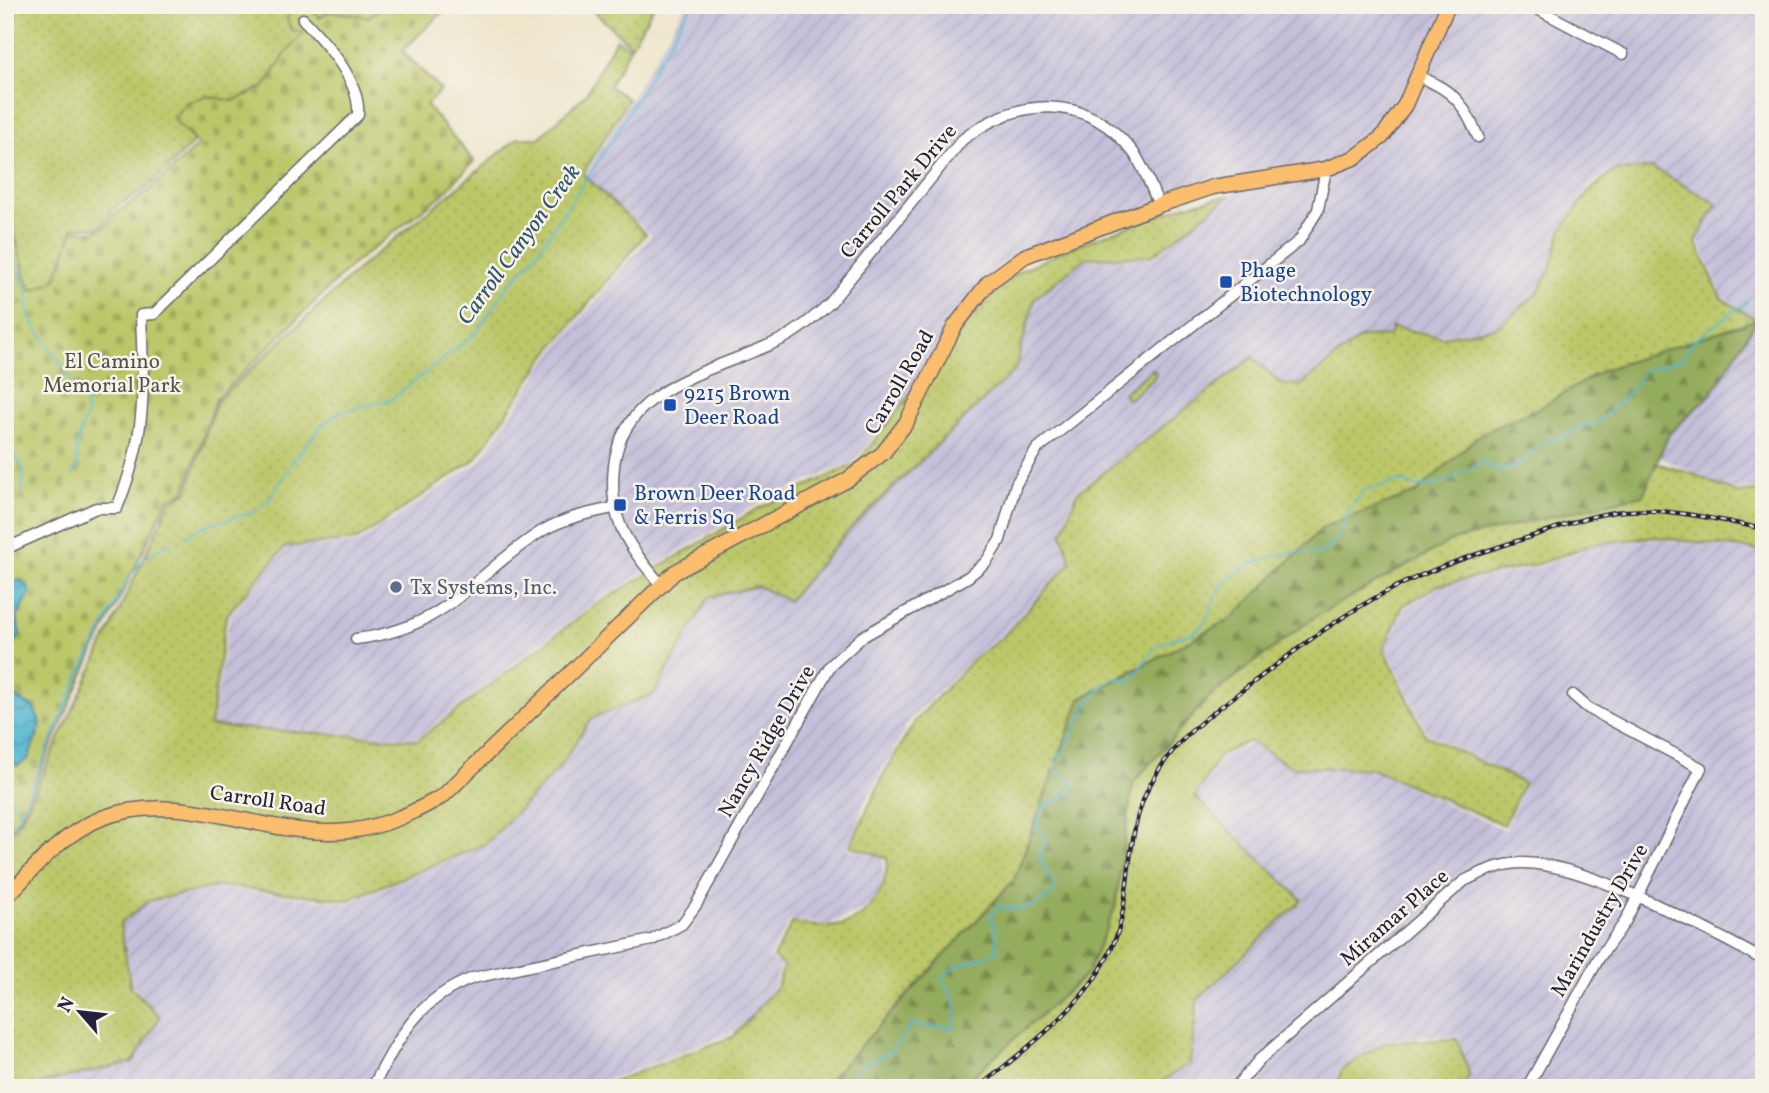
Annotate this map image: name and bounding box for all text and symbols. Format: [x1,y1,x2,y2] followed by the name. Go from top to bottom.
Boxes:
[834,118,964,266] street label: Carroll Park Drive
[450,158,589,332] water label: Carroll Canyon Creek
[1240,257,1373,310] place label: Phage Biotechnology
[1218,274,1234,290] marker: Phage Biotechnology
[859,325,942,441] street label: Carroll Road
[43,348,181,401] park label: El Camino Memorial Park
[684,380,790,433] place label: 9215 Brown Deer Road
[662,397,678,413] marker: 9215 Brown Deer Road
[634,480,796,533] place label: Brown Deer Road & Ferris Sq
[612,497,628,513] marker: Brown Deer Road & Ferris Sq
[410,574,557,603] place label: Tx Systems, Inc.
[388,579,404,595] marker: Tx Systems, Inc.
[712,660,823,823] street label: Nancy Ridge Drive
[208,779,328,824] street label: Carroll Road
[1545,839,1656,1003] street label: Marindustry Drive
[1334,863,1456,974] street label: Miramar Place
[46,978,116,1048] north arrow
[52,993,82,1017] text: N

